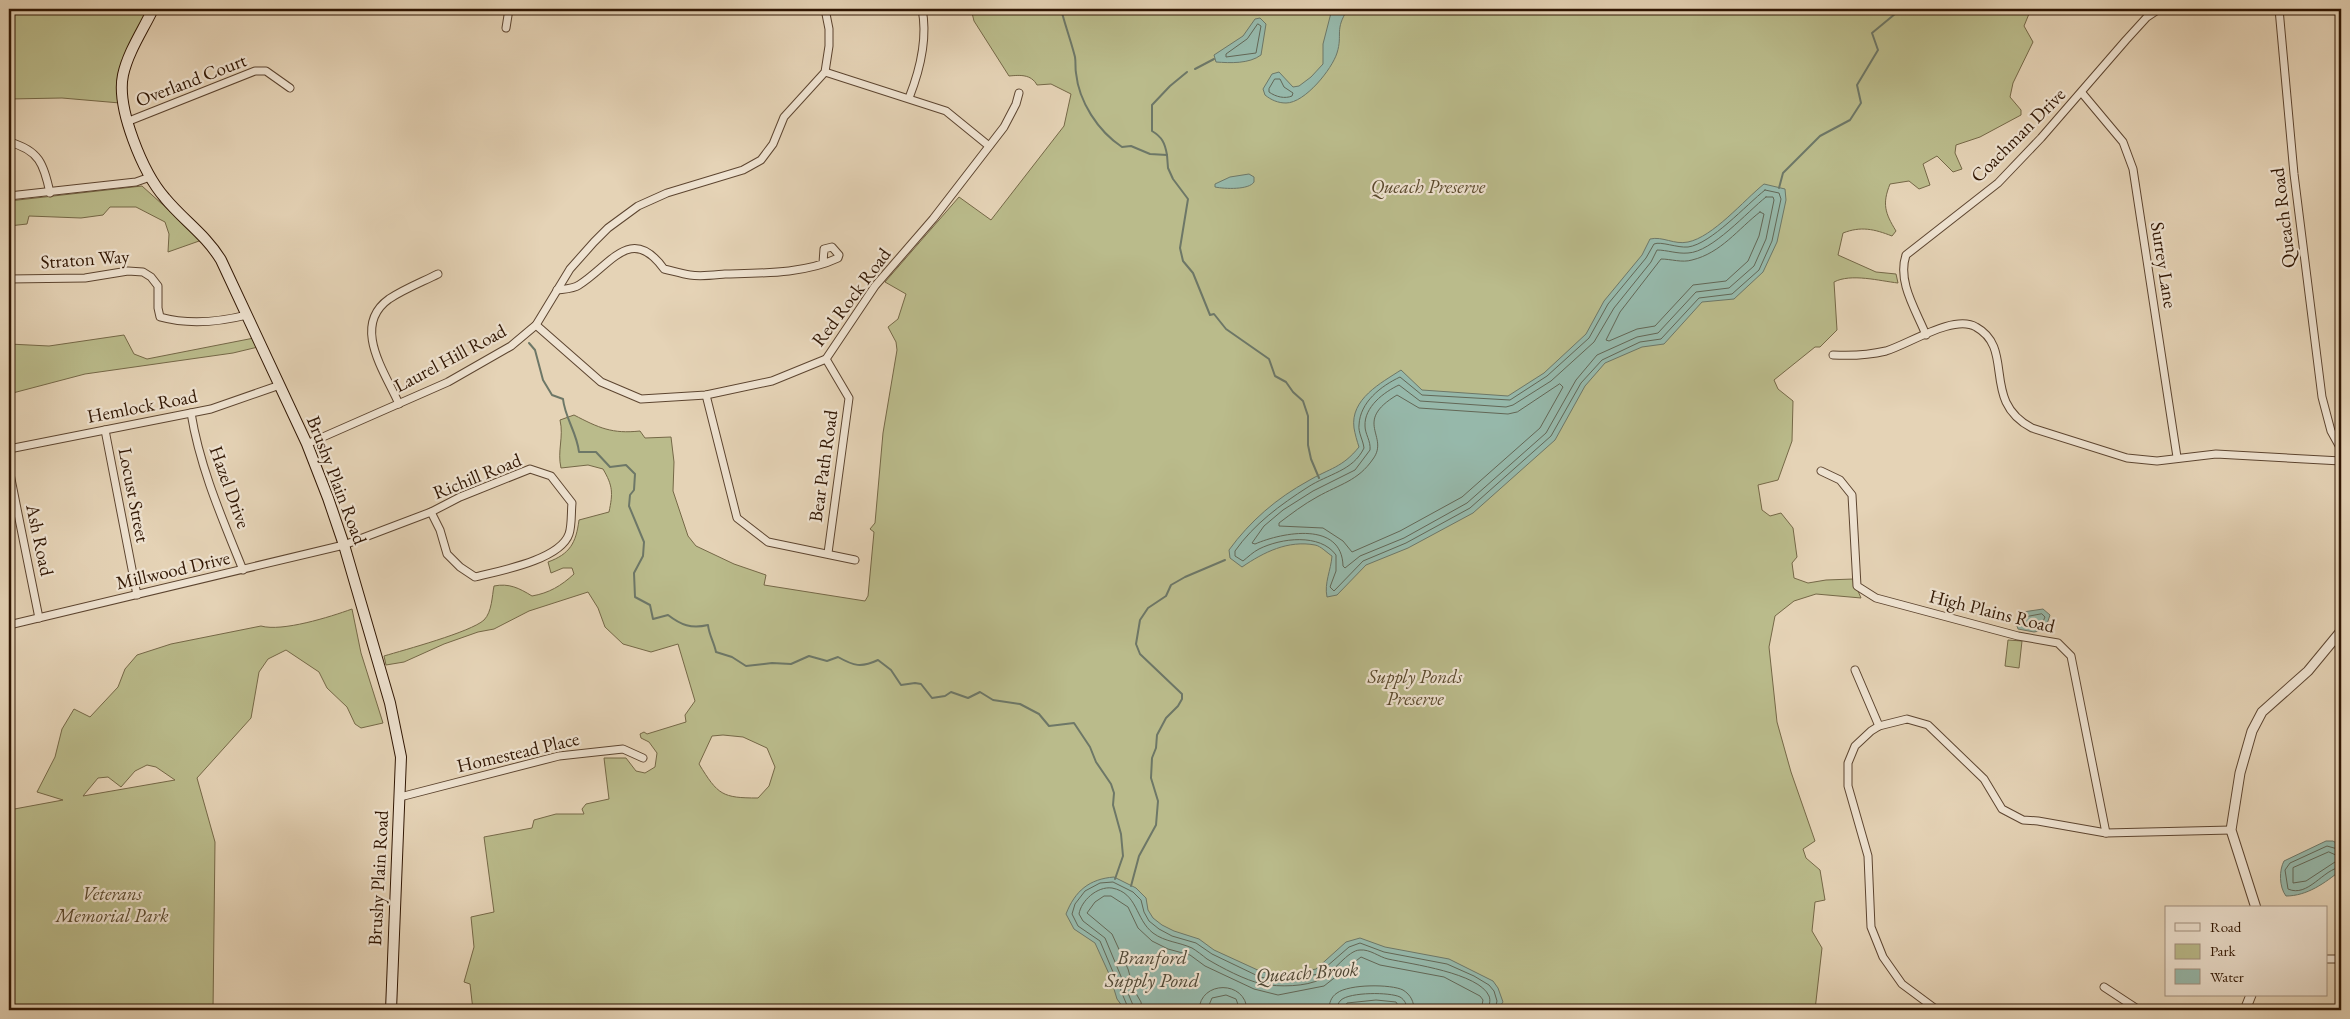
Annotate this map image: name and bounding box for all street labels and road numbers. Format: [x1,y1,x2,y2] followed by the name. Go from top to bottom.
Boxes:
[132,47,250,113] street label: Overland Court
[1965,82,2071,188] street label: Coachman Drive
[2264,166,2302,269] street label: Queach Road
[2145,220,2183,310] street label: Surrey Lane
[806,242,897,351] street label: Red Rock Road
[40,243,131,275] street label: Straton Way
[390,318,511,398] street label: Laurel Hill Road
[85,383,200,429] street label: Hemlock Road
[803,408,843,524] street label: Bear Path Road
[301,412,373,548] street label: Brushy Plain Road
[204,442,256,532] street label: Hazel Drive
[113,446,155,544] street label: Locust Street
[429,447,525,505] street label: Richill Road
[20,501,60,578] street label: Ash Road
[114,545,232,595] street label: Millwood Drive
[1926,583,2058,639] street label: High Plains Road
[454,726,582,778] street label: Homestead Place
[362,809,394,946] street label: Brushy Plain Road

